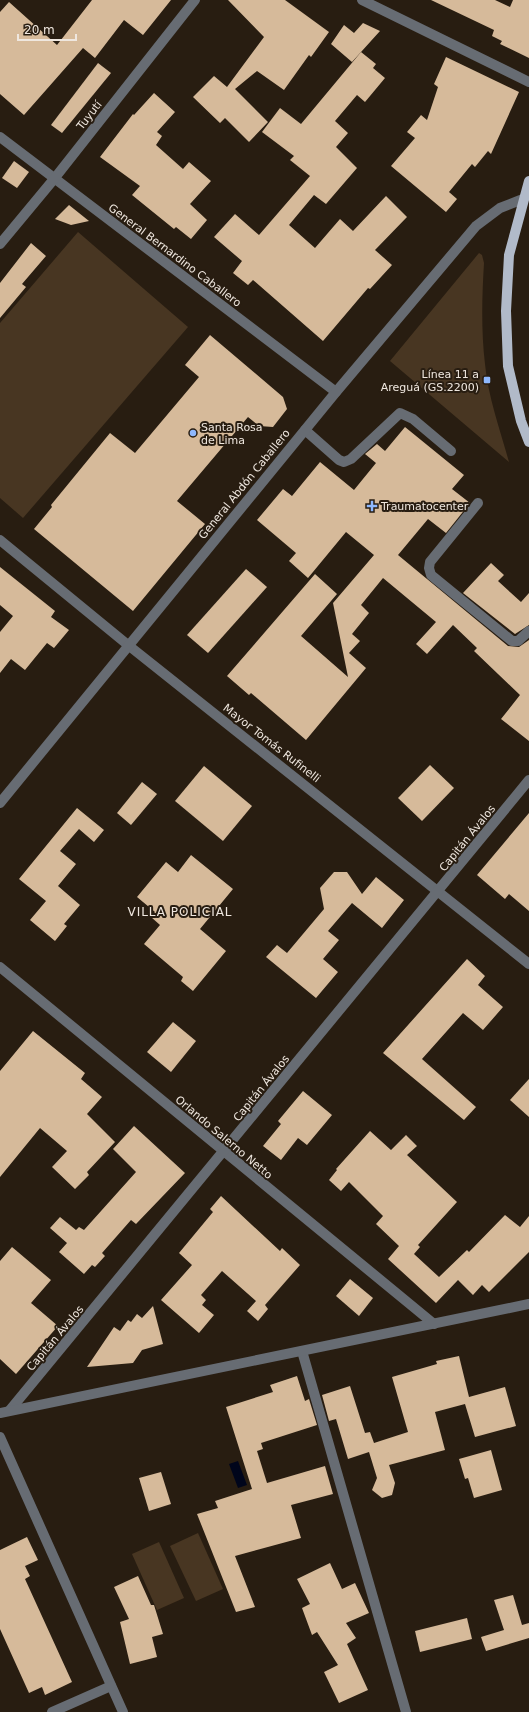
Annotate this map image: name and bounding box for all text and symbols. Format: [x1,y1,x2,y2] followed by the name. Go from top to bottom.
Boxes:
[18,16,76,42] scale bar
[24,23,55,37] text: 20 m
[74,98,105,133] street label: Tuyutí
[106,201,244,310] street label: General Bernardino Caballero
[381,368,479,394] place label: Línea 11 a Areguá (GS.2200)
[482,375,492,385] marker: Línea 11 a Areguá (GS.2200)
[201,421,263,447] place label: Santa Rosa de Lima
[196,427,293,542] street label: General Abdón Caballero
[188,428,198,438] marker: Santa Rosa de Lima
[366,500,378,512] marker: Traumatocenter
[380,500,469,513] place label: Traumatocenter
[221,701,323,785] street label: Mayor Tomás Rufinelli
[437,802,498,874] street label: Capitán Ávalos
[127,905,233,919] district label: VILLA POLICIAL
[231,1052,292,1124] street label: Capitán Ávalos
[173,1093,275,1182] street label: Orlando Salerno Netto
[24,1303,87,1374] street label: Capitán Ávalos

